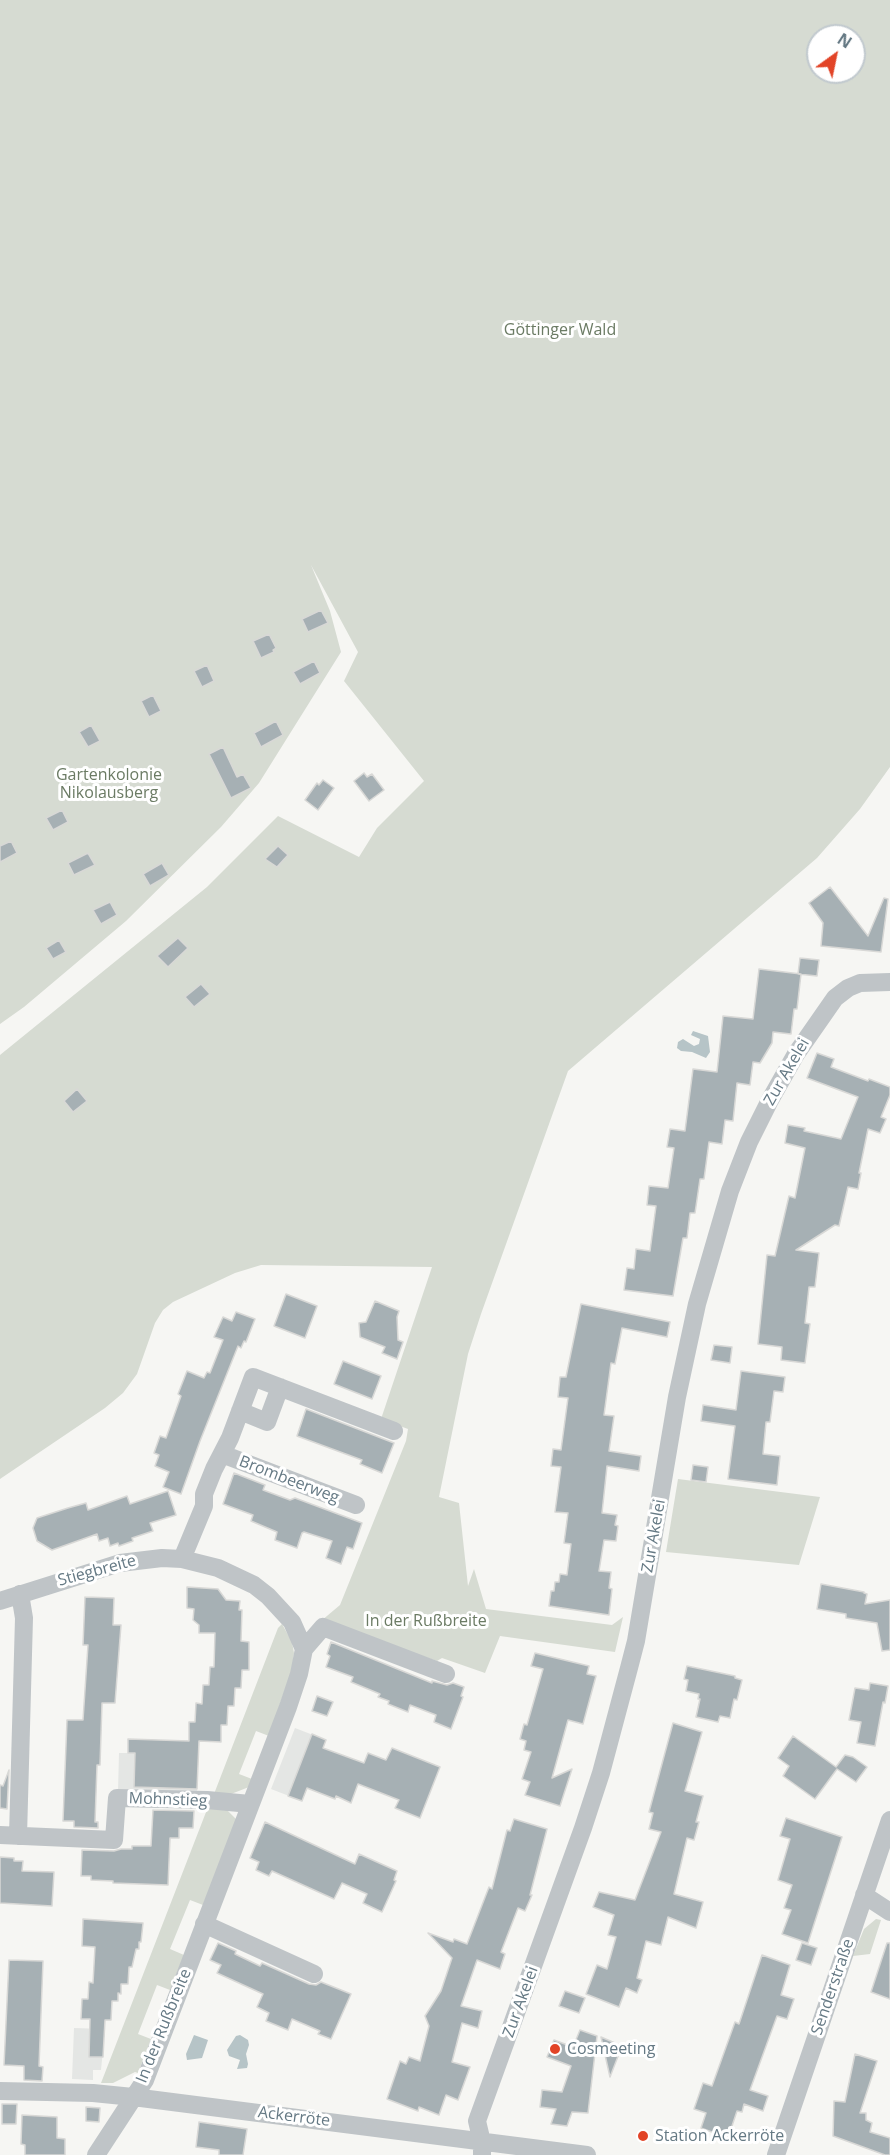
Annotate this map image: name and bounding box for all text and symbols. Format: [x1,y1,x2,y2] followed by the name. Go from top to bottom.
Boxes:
[806,24,866,84] north arrow
[833,28,856,53] text: N
[504,320,616,340] park label: Göttinger Wald
[56,765,162,803] park label: Gartenkolonie Nikolausberg
[760,1035,814,1109] street label: Zur Akelei
[236,1452,342,1508] street label: Brombeerweg
[638,1498,670,1574] street label: Zur Akelei
[56,1551,138,1591] street label: Stiegbreite
[365,1611,487,1631] park label: In der Rußbreite
[128,1789,208,1811] street label: Mohnstieg
[808,1936,858,2038] street label: Senderstraße
[499,1964,543,2040] street label: Zur Akelei
[132,1966,196,2086] street label: In der Rußbreite
[567,2039,655,2059] place label: Cosmeeting
[548,2042,562,2056] marker: Cosmeeting
[257,2103,331,2131] street label: Ackerröte
[655,2126,784,2146] place label: Station Ackerröte
[636,2129,650,2143] marker: Station Ackerröte

